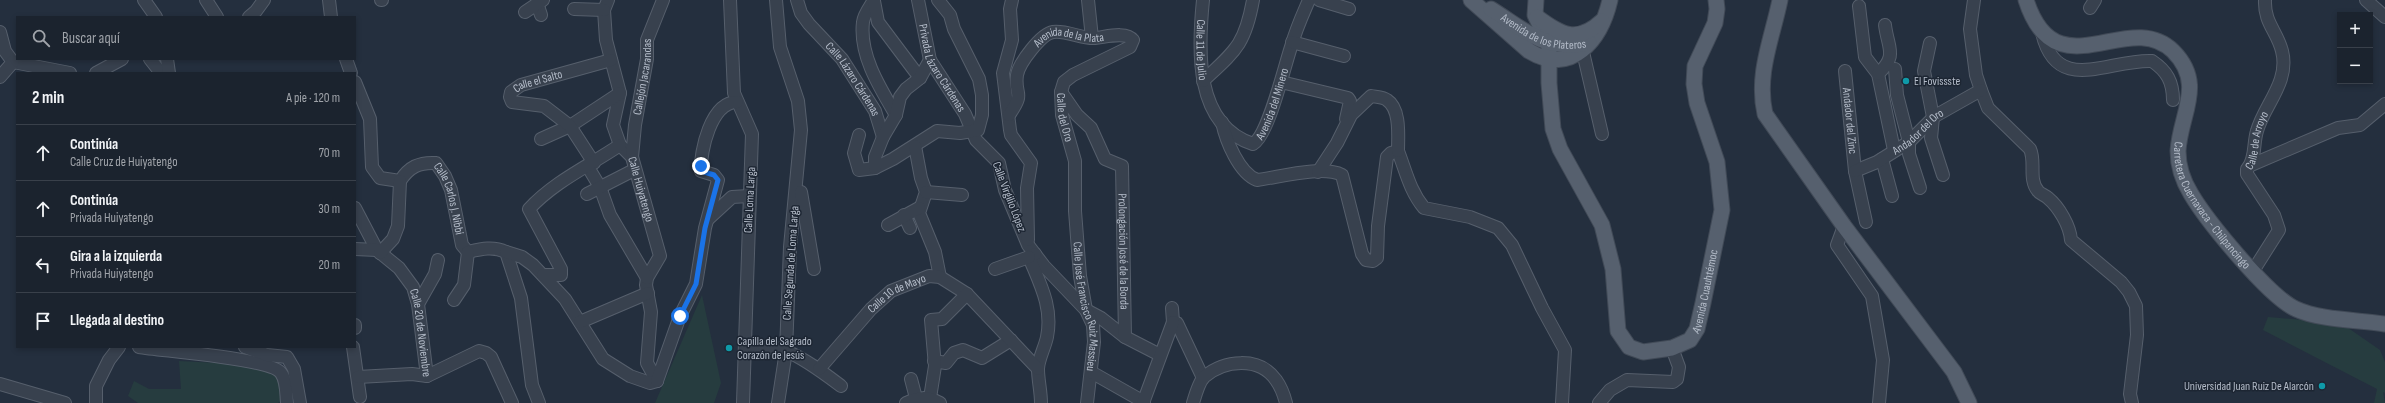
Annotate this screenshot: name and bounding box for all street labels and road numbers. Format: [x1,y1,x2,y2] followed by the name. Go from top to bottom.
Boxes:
[1497,9,1587,52] street label: Avenida de los Plateros
[1193,19,1211,81] street label: Calle 11 de Julio
[915,23,969,115] street label: Privada Lázaro Cárdenas
[1029,24,1105,51] street label: Avenida de la Plata
[629,39,655,116] street label: Callejón Jacarandas
[822,39,884,118] street label: Calle Lázaro Cárdenas
[510,66,564,96] street label: Calle el Salto
[1252,66,1292,143] street label: Avenida del Minero
[1839,86,1861,155] street label: Andador del Zinc
[1054,92,1077,143] street label: Calle del Oro
[1889,105,1946,159] street label: Andador del Oro
[2241,109,2272,173] street label: Calle de Arroyo
[2170,141,2254,272] street label: Carretera Cuernavaca - Chilpancingo
[625,155,657,224] street label: Calle Huiyatengo
[430,159,467,236] street label: Calle Carlos J. Nibbi
[989,160,1030,235] street label: Calle Virgilio López
[741,166,759,234] street label: Calle Loma Larga
[1115,193,1132,310] street label: Prolongación José de la Borda
[780,205,803,321] street label: Calle Segunda de Loma Larga
[1070,241,1102,372] street label: Calle José Francisco Ruiz Massieu
[1688,248,1721,337] street label: Avenida Cuauhtémoc
[864,271,928,316] street label: Calle 10 de Mayo
[406,287,435,378] street label: Calle 20 de Noviembre

